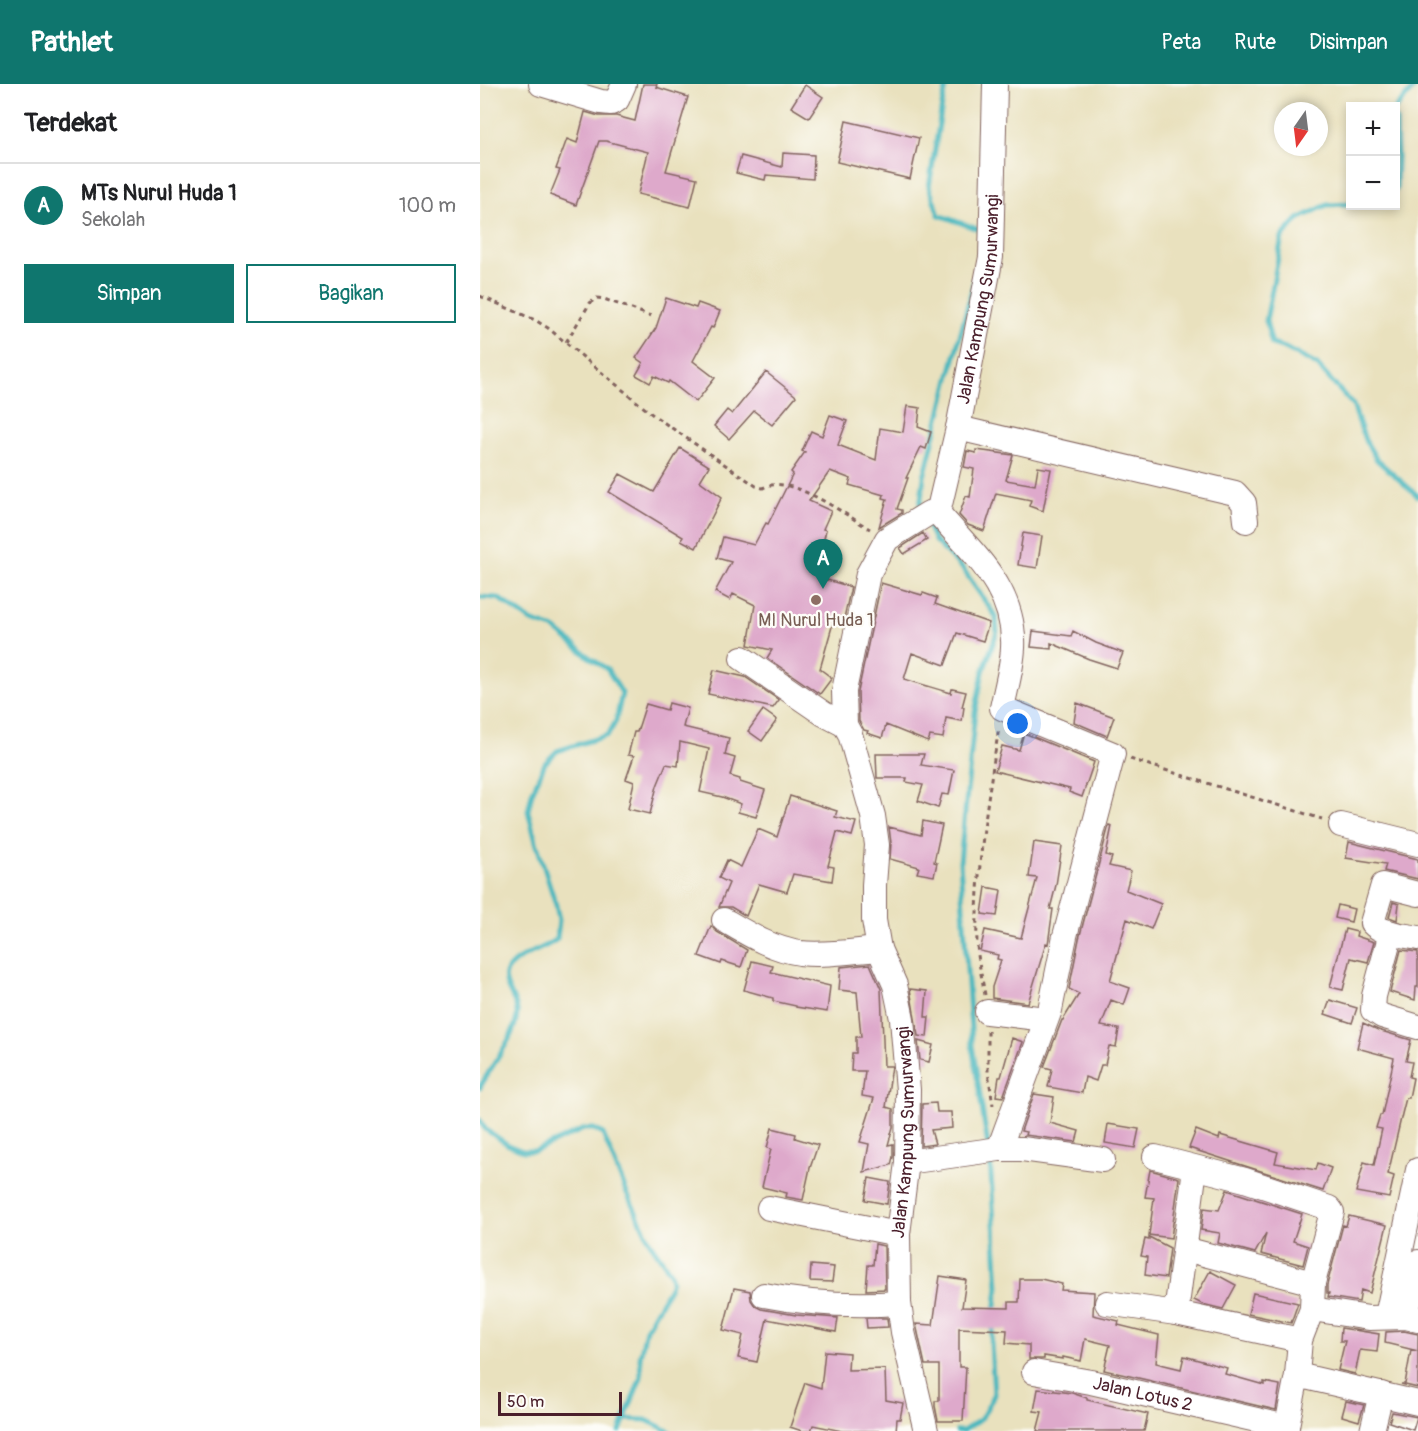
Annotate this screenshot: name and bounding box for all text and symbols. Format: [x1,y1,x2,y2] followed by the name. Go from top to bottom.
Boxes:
[30,25,113,60] text: Pathlet
[1161,29,1201,56] text: Peta
[1234,29,1276,56] text: Rute
[1309,29,1388,56] text: Disimpan
[1274,102,1328,156] north arrow
[1346,102,1400,210] map controls
[1346,102,1400,156] button: +
[24,107,117,139] text: Terdekat
[1346,156,1400,210] button: −
[81,179,237,207] text: MTs Nurul Huda 1
[37,193,50,218] text: A
[399,193,456,218] text: 100 m
[951,194,1004,406] street label: Jalan Kampung Sumurwangi
[81,207,145,232] text: Sekolah
[24,264,234,323] button: Simpan
[246,264,456,323] button: Bagikan
[804,540,842,589] pin: A
[809,593,823,607] marker: MI Nurul Huda 1
[758,609,874,632] place label: MI Nurul Huda 1
[1003,709,1032,738] your location
[886,1026,920,1239] street label: Jalan Kampung Sumurwangi
[1091,1371,1195,1416] street label: Jalan Lotus 2
[498,1389,622,1416] scale bar
[507,1392,544,1412] text: 50 m

